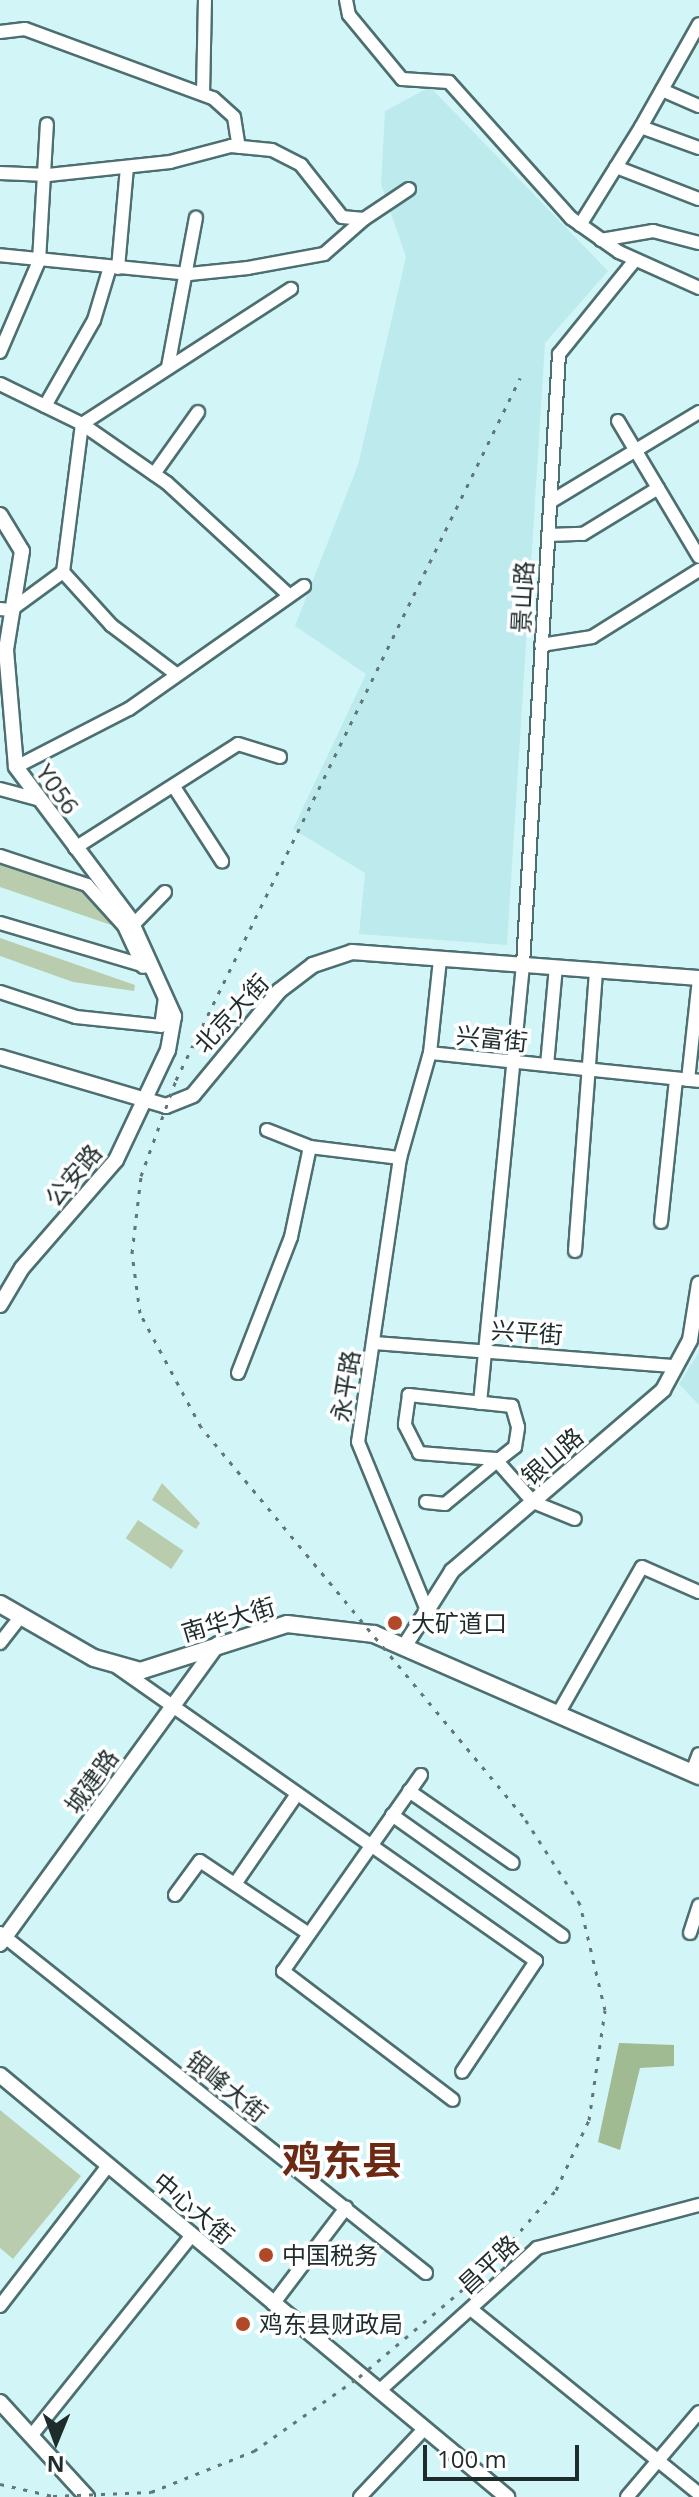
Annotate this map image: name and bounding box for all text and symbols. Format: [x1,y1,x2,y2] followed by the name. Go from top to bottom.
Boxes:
[506,560,538,634] street label: 景山路
[31,758,85,820] street label: Y056
[188,968,274,1058] street label: 北京大街
[455,1020,529,1056] street label: 兴富街
[39,1138,107,1212] street label: 公安路
[490,1315,564,1349] street label: 兴平街
[325,1348,365,1424] street label: 永平路
[515,1422,589,1490] street label: 银山路
[178,1591,278,1647] street label: 南华大街
[411,1609,507,1637] place label: 大矿道口
[386,1614,404,1632] marker: 大矿道口
[58,1743,124,1819] street label: 城建路
[181,2045,273,2127] street label: 银峰大街
[282,2136,402,2184] district label: 鸡东县
[148,2166,240,2250] street label: 中心大街
[452,2229,524,2299] street label: 昌平路
[282,2241,378,2269] place label: 中国税务
[257,2246,275,2264] marker: 中国税务
[259,2310,403,2338] place label: 鸡东县财政局
[234,2315,252,2333] marker: 鸡东县财政局
[16,2401,96,2481] north arrow
[427,2429,583,2479] scale bar
[437,2442,507,2475] text: 100 m
[46,2450,65,2480] text: N

